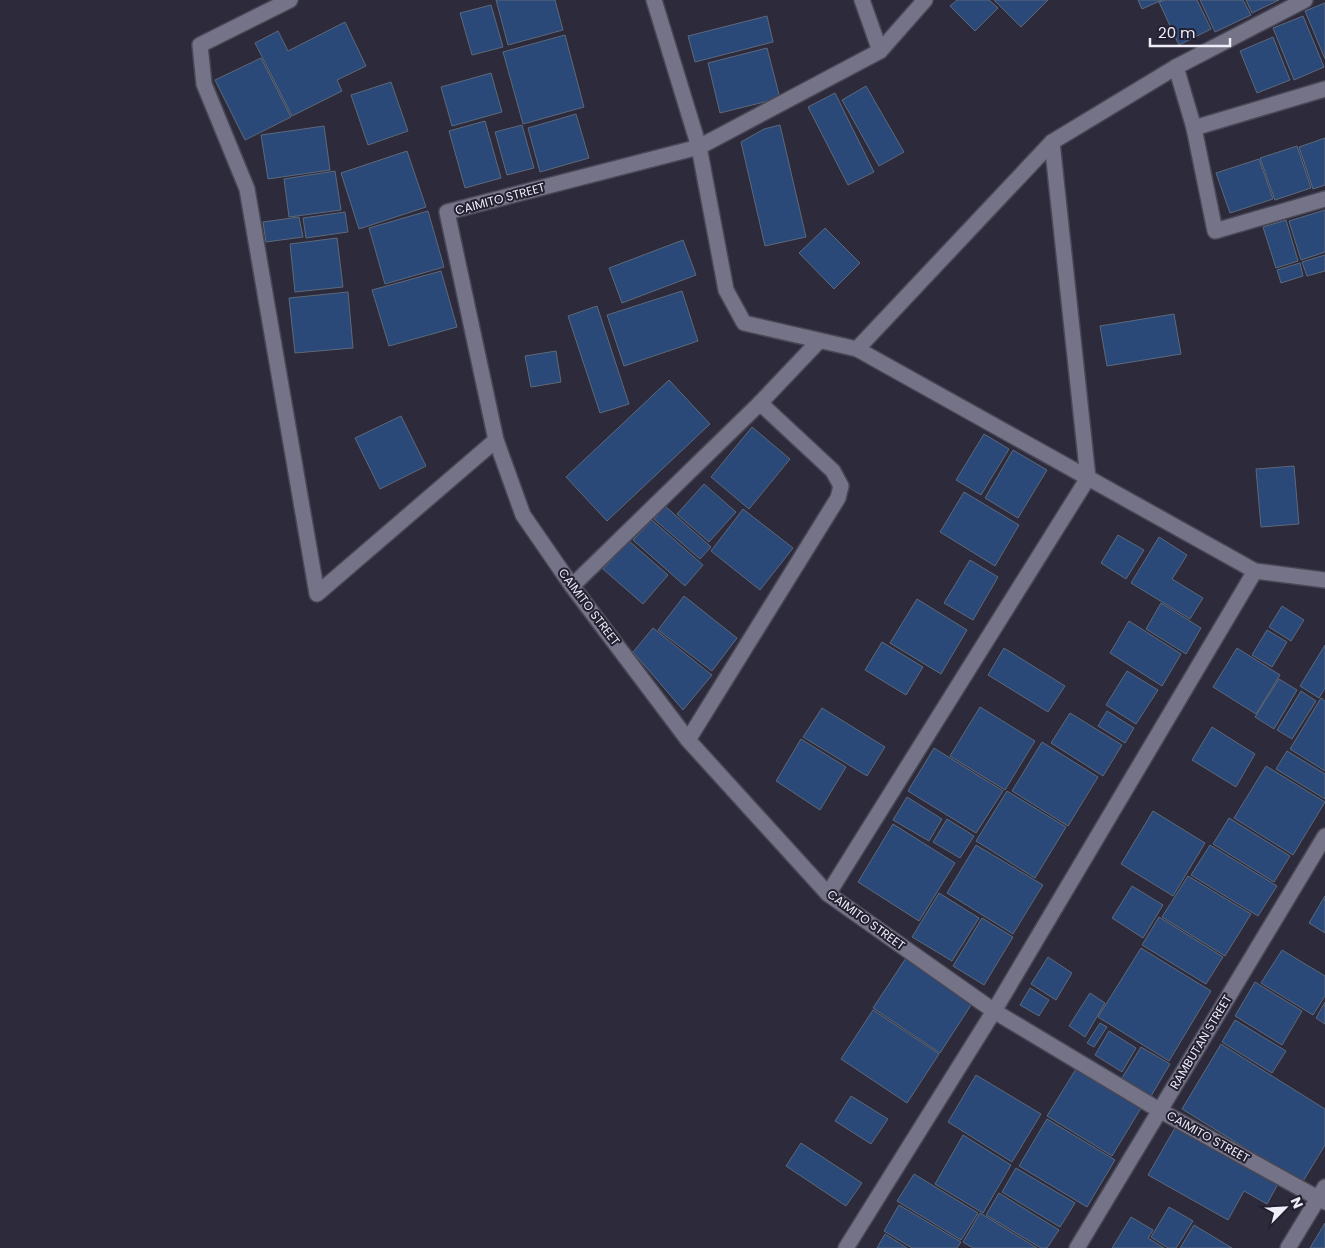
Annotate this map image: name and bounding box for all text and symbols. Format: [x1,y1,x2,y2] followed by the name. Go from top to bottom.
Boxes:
[1150,15,1230,47] scale bar
[1158,22,1196,43] text: 20 m
[453,178,547,219] street label: CAIMITO STREET
[555,565,624,649] street label: CAIMITO STREET
[824,886,909,954] street label: CAIMITO STREET
[1166,991,1236,1092] street label: RAMBUTAN STREET
[1164,1107,1253,1167] street label: CAIMITO STREET
[1260,1183,1310,1233] north arrow
[1286,1194,1308,1212] text: N

